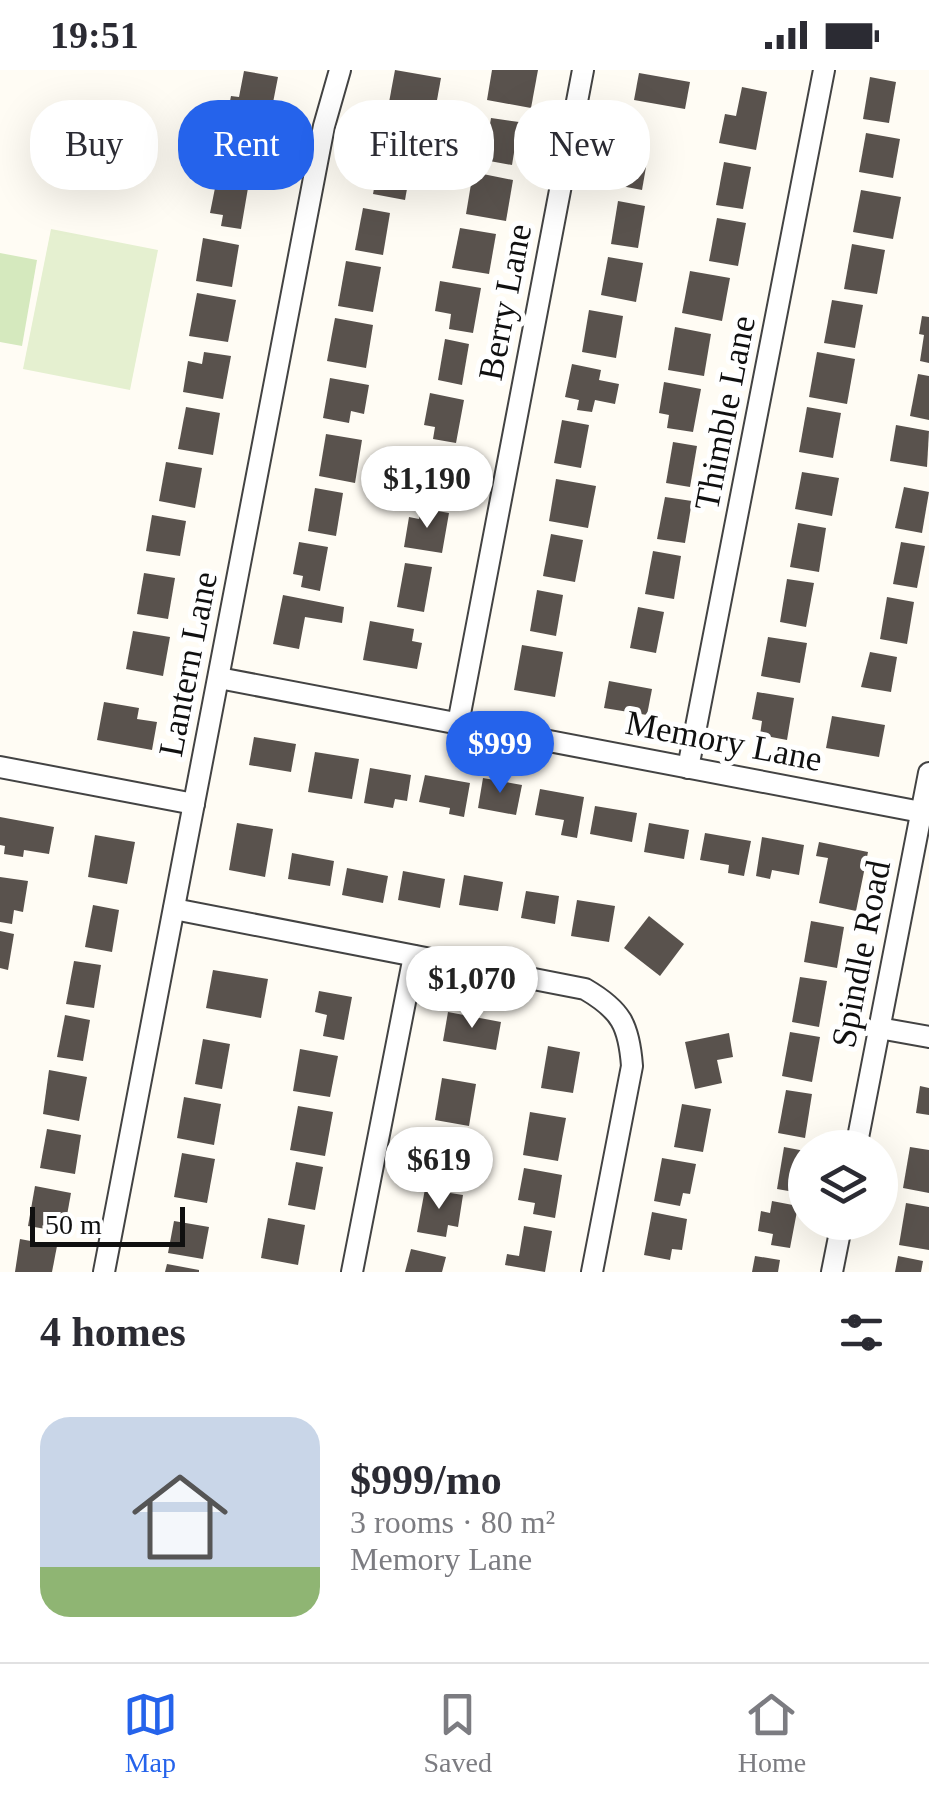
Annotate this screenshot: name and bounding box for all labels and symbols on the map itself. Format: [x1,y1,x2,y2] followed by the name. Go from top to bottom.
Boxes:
[471,221,539,383] street label: Berry Lane
[687,312,763,514] street label: Thimble Lane
[346,446,508,531] pin: $1,190
[151,568,225,760] street label: Lantern Lane
[622,703,826,779] street label: Memory Lane
[441,711,559,796] pin: $999
[824,857,898,1051] street label: Spindle Road
[391,946,553,1031] pin: $1,070
[380,1127,498,1212] pin: $619
[30,1202,185,1246] scale bar

